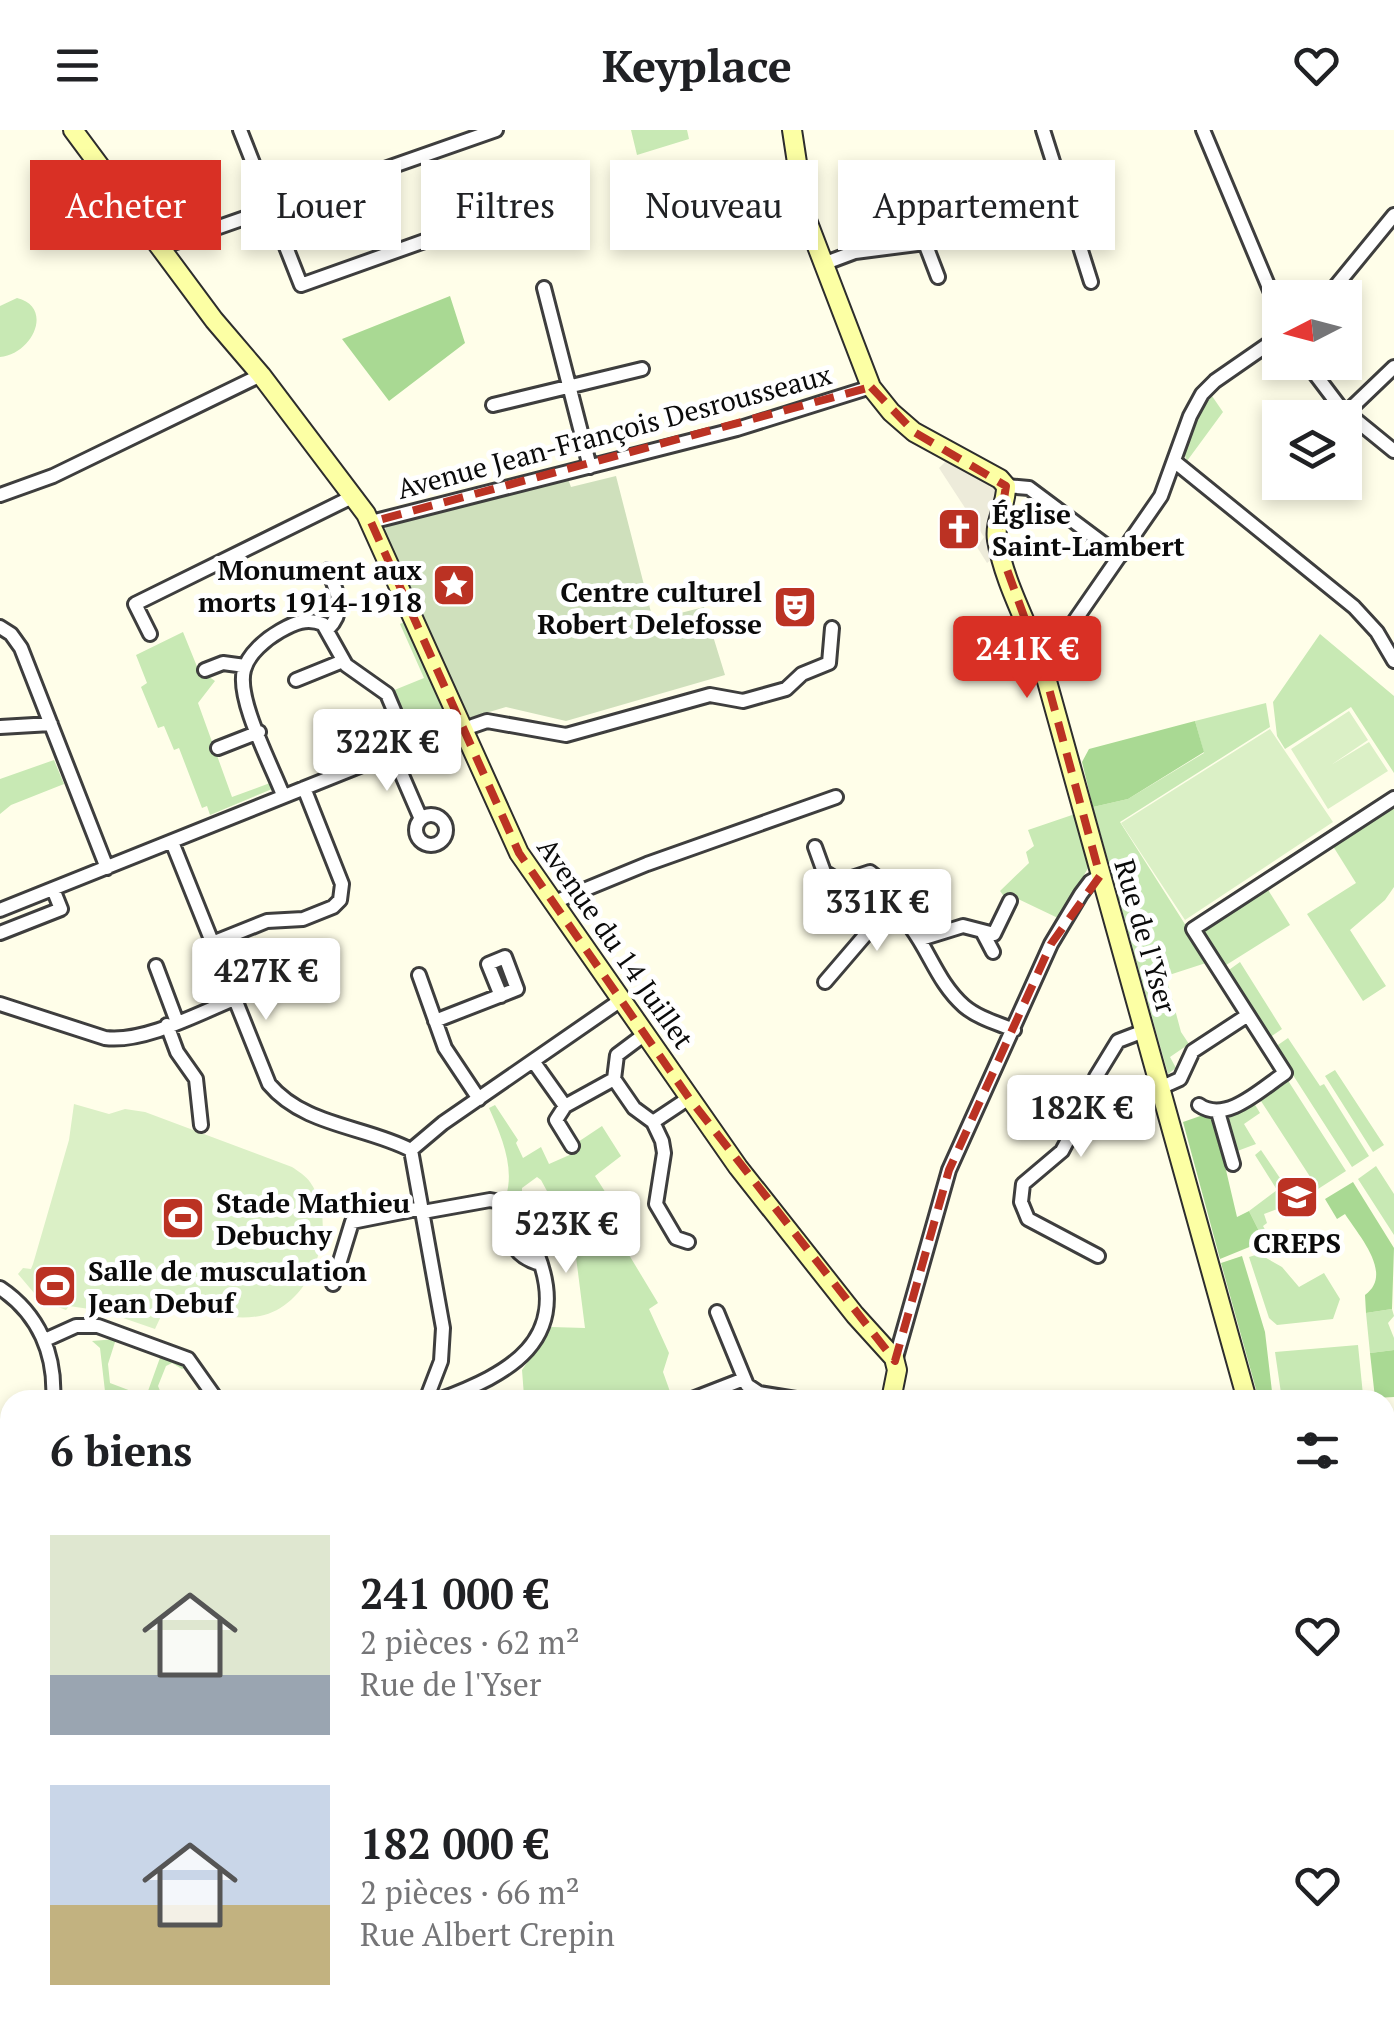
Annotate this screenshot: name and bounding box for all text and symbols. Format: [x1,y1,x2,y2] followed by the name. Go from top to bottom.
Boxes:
[602,35,792,95] text: Keyplace
[50,38,105,93] icon: menu
[1289,38,1344,93] icon: heart
[30,160,221,250] chip: Acheter
[241,160,401,250] chip: Louer
[421,160,590,250] chip: Filtres
[610,160,818,250] chip: Nouveau
[838,160,1115,250] chip: Appartement
[1262,280,1362,380] north arrow
[1262,280,1362,500] map controls
[393,355,836,507] street label: Avenue Jean-François Desrousseaux
[1262,400,1362,500] button: layers
[992,495,1185,564] place label: Église Saint-Lambert
[936,506,982,552] church icon: Église Saint-Lambert
[198,551,422,620] place label: Monument aux morts 1914-1918
[431,562,477,608] place icon: Monument aux morts 1914-1918
[537,573,762,642] place label: Centre culturel Robert Delefosse
[772,584,818,630] theatre icon: Centre culturel Robert Delefosse
[946,616,1108,701] pin: 241K €
[975,627,1079,669] text: 241K €
[306,709,468,794] pin: 322K €
[335,720,439,762] text: 322K €
[529,830,703,1056] street label: Avenue du 14 Juillet
[1106,855,1186,1018] street label: Rue de l'Yser
[796,869,958,954] pin: 331K €
[825,880,929,922] text: 331K €
[185,938,347,1023] pin: 427K €
[214,949,318,991] text: 427K €
[1000,1075,1162,1160] pin: 182K €
[1029,1086,1133,1128] text: 182K €
[1274,1174,1320,1220] school or university icon: CREPS
[216,1184,410,1253] place label: Stade Mathieu Debuchy
[485,1191,647,1276] pin: 523K €
[160,1195,206,1241] sports icon: Stade Mathieu Debuchy
[514,1202,618,1244] text: 523K €
[1253,1224,1341,1261] place label: CREPS
[88,1252,367,1321] place label: Salle de musculation Jean Debuf
[32,1263,78,1309] sports icon: Salle de musculation Jean Debuf
[50,1422,192,1478] text: 6 biens
[1290,1423,1345,1478] icon: filters
[360,1565,549,1621] text: 241 000 €
[130,1575,250,1695] icon: home
[1290,1608,1345,1663] icon: heart
[360,1621,580,1663] text: 2 pièces · 62 m²
[360,1663,541,1705] text: Rue de l'Yser
[360,1815,549,1871] text: 182 000 €
[130,1825,250,1945] icon: home
[1290,1858,1345,1913] icon: heart
[360,1871,580,1913] text: 2 pièces · 66 m²
[360,1913,615,1955] text: Rue Albert Crepin

